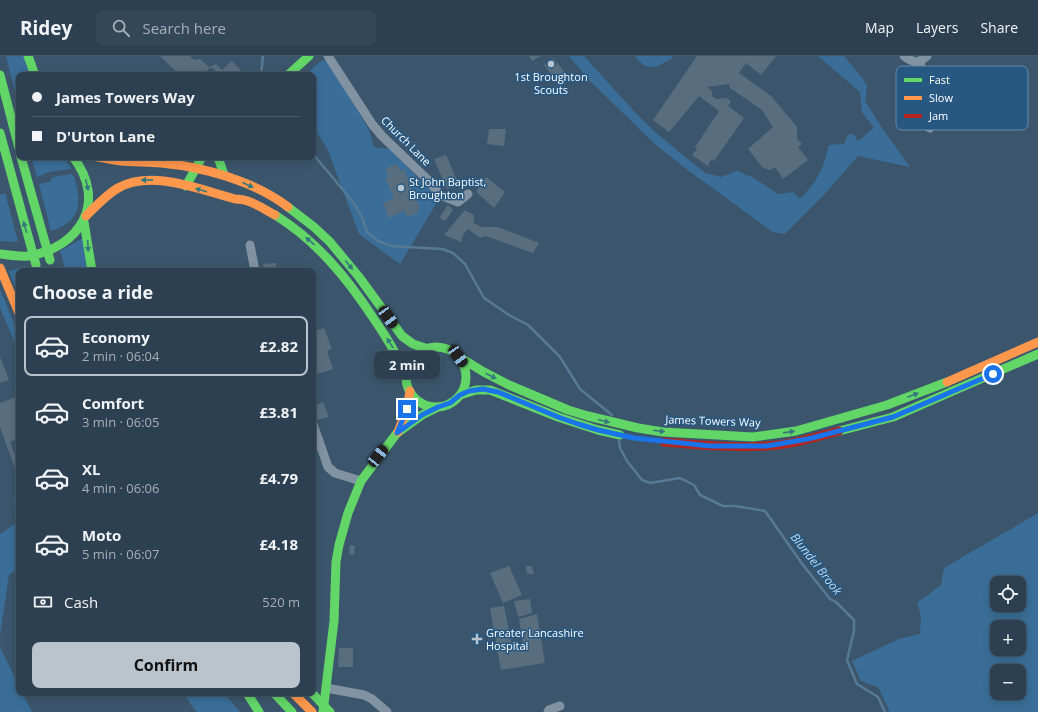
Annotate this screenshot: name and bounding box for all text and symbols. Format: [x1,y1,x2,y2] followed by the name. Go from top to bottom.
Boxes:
[96,10,376,46] search box
[20,15,72,41] text: Ridey
[110,17,132,39] icon: search
[142,18,226,38] text: Search here
[865,18,894,37] text: Map
[916,18,958,37] text: Layers
[980,18,1018,37] text: Share
[546,59,556,69] marker: 1st Broughton Scouts
[896,66,1028,130] legend
[514,69,588,97] place label: 1st Broughton Scouts
[929,72,950,87] text: Fast
[56,87,195,107] text: James Towers Way
[929,90,953,105] text: Slow
[928,108,948,123] text: Jam
[378,113,434,169] street label: Church Lane
[56,126,155,146] text: D'Urton Lane
[409,174,487,202] place label: St John Baptist, Broughton
[140,177,153,183] one-way arrow
[84,179,90,191] one-way arrow
[243,182,254,188] one-way arrow
[396,183,406,193] marker: St John Baptist, Broughton
[195,187,207,193] one-way arrow
[22,221,28,233] one-way arrow
[305,236,316,245] one-way arrow
[85,240,92,252] one-way arrow
[345,259,354,270] one-way arrow
[32,280,153,304] text: Choose a ride
[376,304,400,330] car
[82,327,150,347] text: Economy
[34,328,70,364] icon: car
[259,336,298,356] text: £2.82
[386,337,394,348] one-way arrow
[446,343,470,369] car
[82,347,159,365] text: 2 min · 06:04
[374,351,440,379] callout: 2 min
[389,356,425,374] text: 2 min
[984,365,1002,383] route start
[486,373,497,379] one-way arrow
[908,391,920,397] one-way arrow
[82,393,144,413] text: Comfort
[34,394,70,430] icon: car
[398,400,416,418] route end
[259,402,298,422] text: £3.81
[664,411,761,430] street label: James Towers Way
[82,413,159,431] text: 3 min · 06:05
[598,418,610,424] one-way arrow
[653,428,665,434] one-way arrow
[783,429,795,435] one-way arrow
[366,443,390,469] car
[82,459,100,479] text: XL
[34,460,70,496] icon: car
[259,468,298,488] text: £4.79
[82,479,159,497] text: 4 min · 06:06
[82,525,121,545] text: Moto
[34,526,70,562] icon: car
[787,529,847,599] water label: Blundel Brook
[259,534,298,554] text: £4.18
[82,545,159,563] text: 5 min · 06:07
[990,576,1026,700] map controls
[990,576,1026,612] button: locate
[32,591,54,613] icon: cash
[64,592,98,612] text: Cash
[262,593,300,611] text: 520 m
[990,620,1026,656] button: +
[486,625,584,653] place label: Greater Lancashire Hospital
[471,633,483,645] marker: Greater Lancashire Hospital
[32,642,300,688] button: Confirm
[990,664,1026,700] button: −

